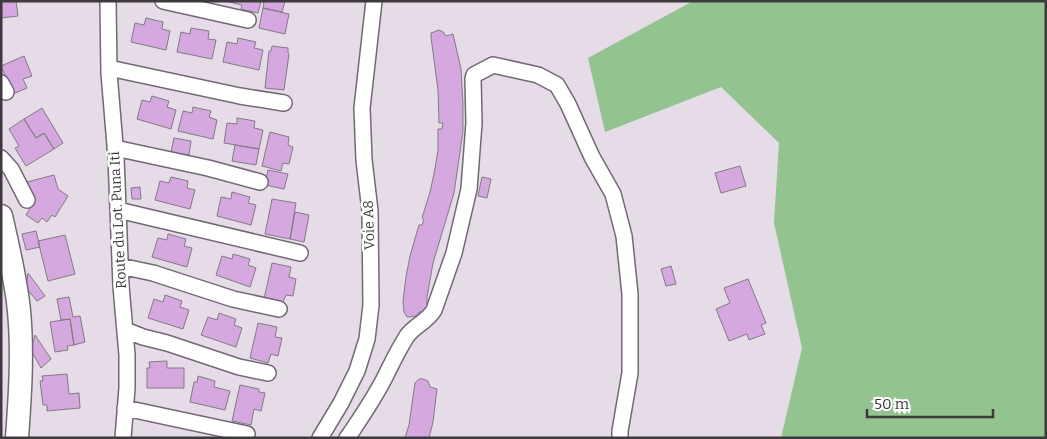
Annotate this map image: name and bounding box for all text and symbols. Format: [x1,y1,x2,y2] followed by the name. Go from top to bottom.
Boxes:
[106,151,130,289] street label: Route du Lot. Puna Iti
[360,200,378,250] street label: Voie A8
[867,386,993,418] scale bar
[874,395,910,413] text: 50 m

